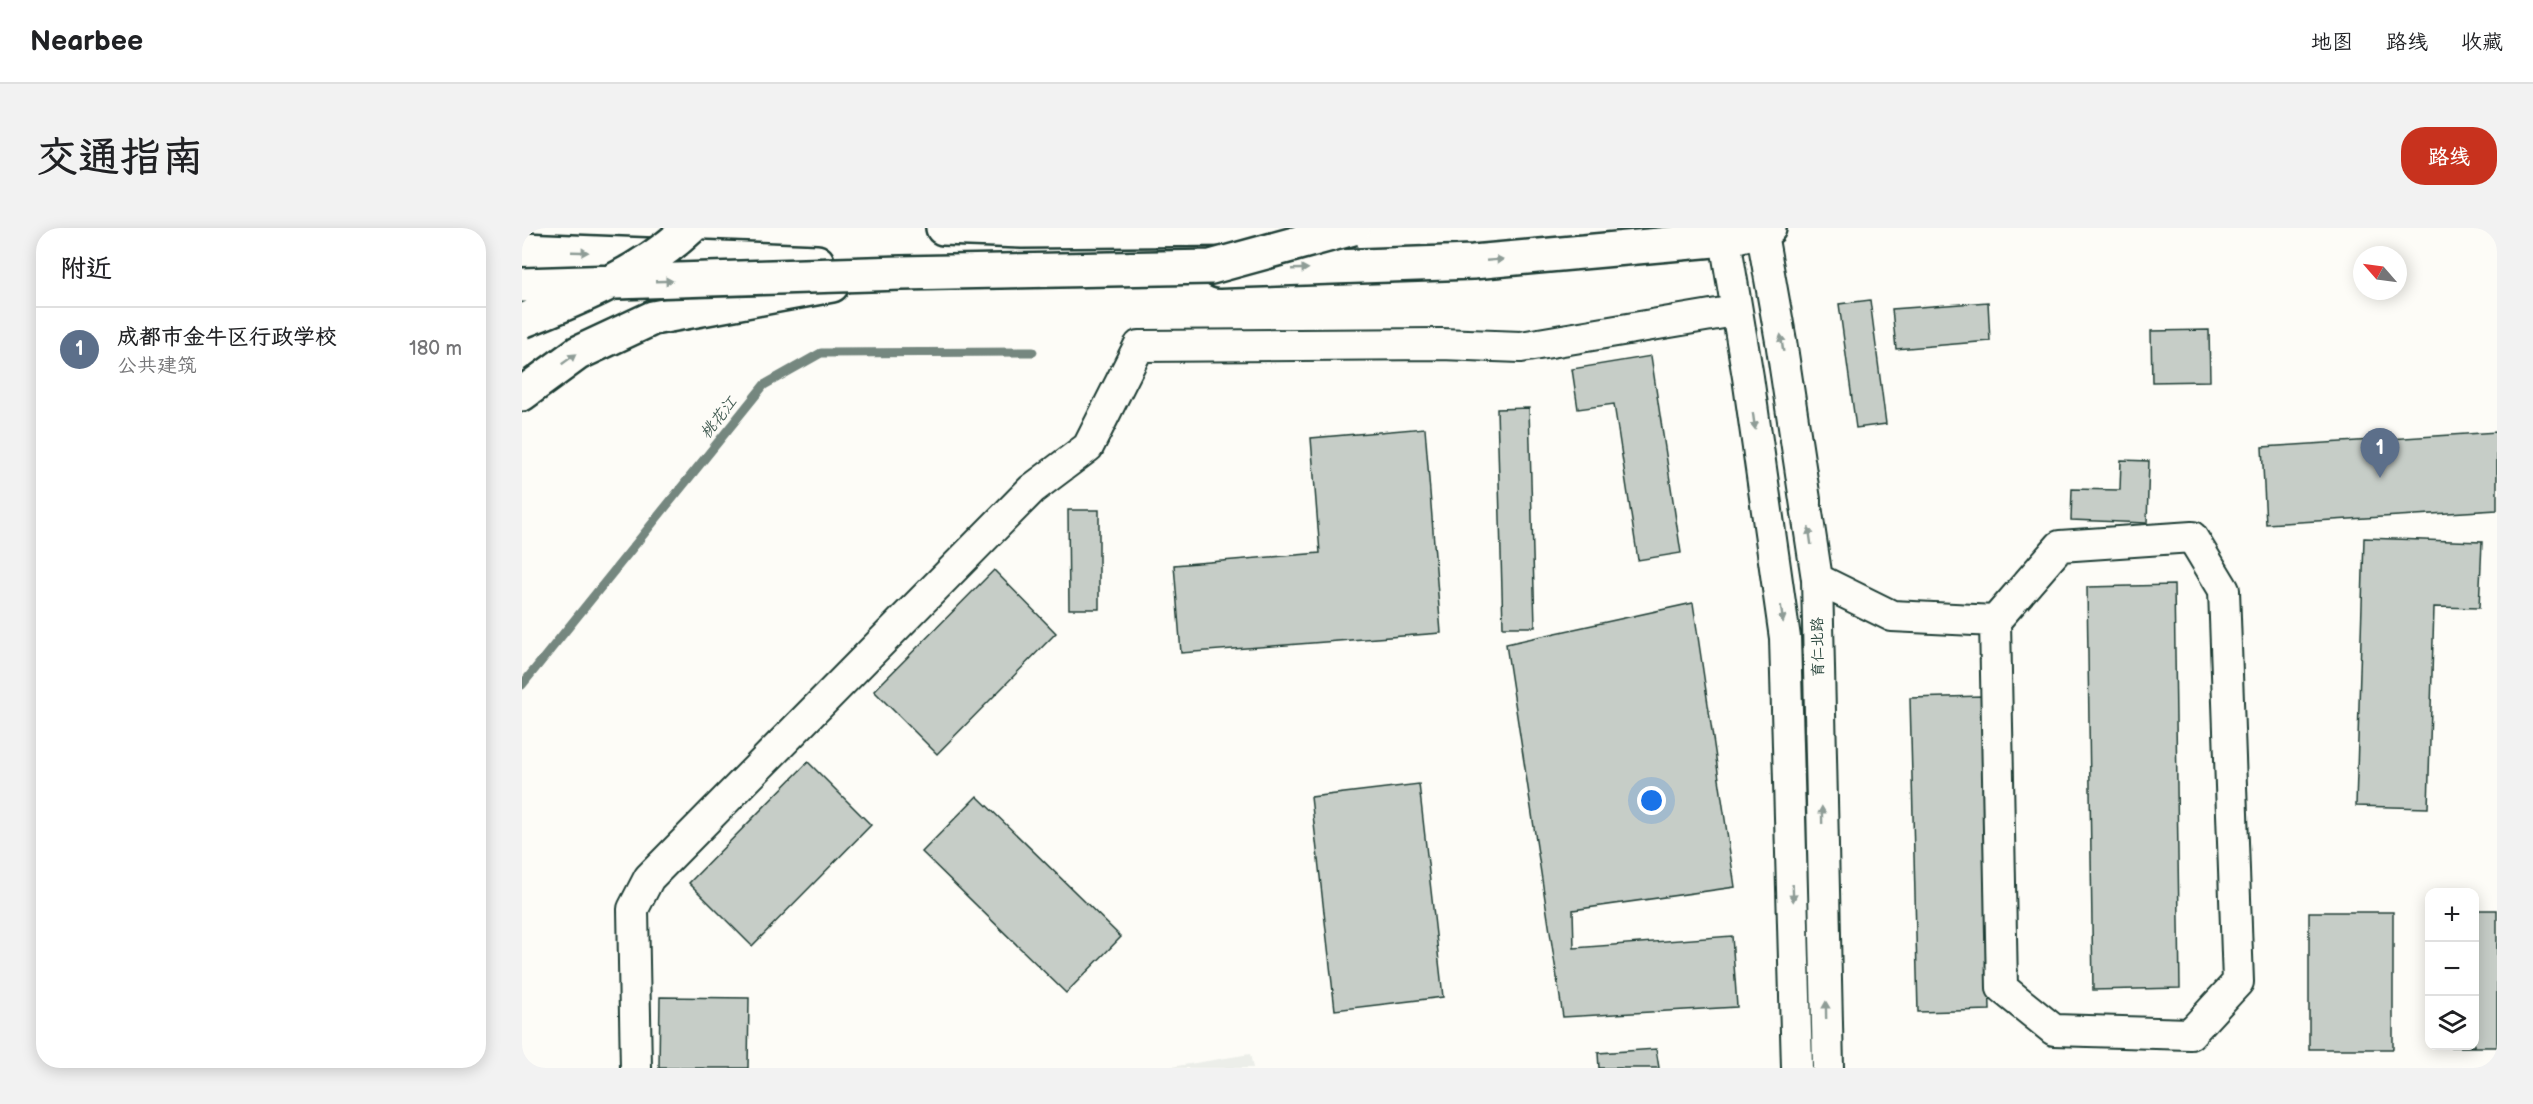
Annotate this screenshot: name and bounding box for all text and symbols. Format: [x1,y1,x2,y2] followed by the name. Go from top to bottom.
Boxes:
[30,25,143,58] text: Nearbee
[2311,30,2353,55] text: 地图
[2386,30,2428,55] text: 路线
[2461,30,2503,55] text: 收藏
[2401,127,2497,185] button: 路线
[36,133,204,184] text: 交通指南
[2353,246,2407,300] north arrow
[571,248,590,257] one-way arrow
[60,254,112,285] text: 附近
[1485,255,1504,265] one-way arrow
[1291,264,1310,274] one-way arrow
[655,276,674,285] one-way arrow
[117,324,337,351] text: 成都市金牛区行政学校
[1777,334,1786,353] one-way arrow
[75,337,84,361] text: 1
[409,337,462,361] text: 180 m
[561,353,577,365] one-way arrow
[117,354,197,378] text: 公共建筑
[697,393,742,443] water label: 桃花江
[1750,412,1759,431] one-way arrow
[2360,428,2400,478] pin: 1
[1806,526,1815,545] one-way arrow
[1777,605,1786,624] one-way arrow
[1808,617,1828,677] street label: 育仁北路
[1637,786,1666,815] your location
[1817,805,1827,824] one-way arrow
[1788,884,1798,903] one-way arrow
[2425,888,2479,1050] map controls
[2425,888,2479,942] button: +
[2425,942,2479,996] button: −
[2425,996,2479,1050] button: layers
[1822,1000,1831,1019] one-way arrow

